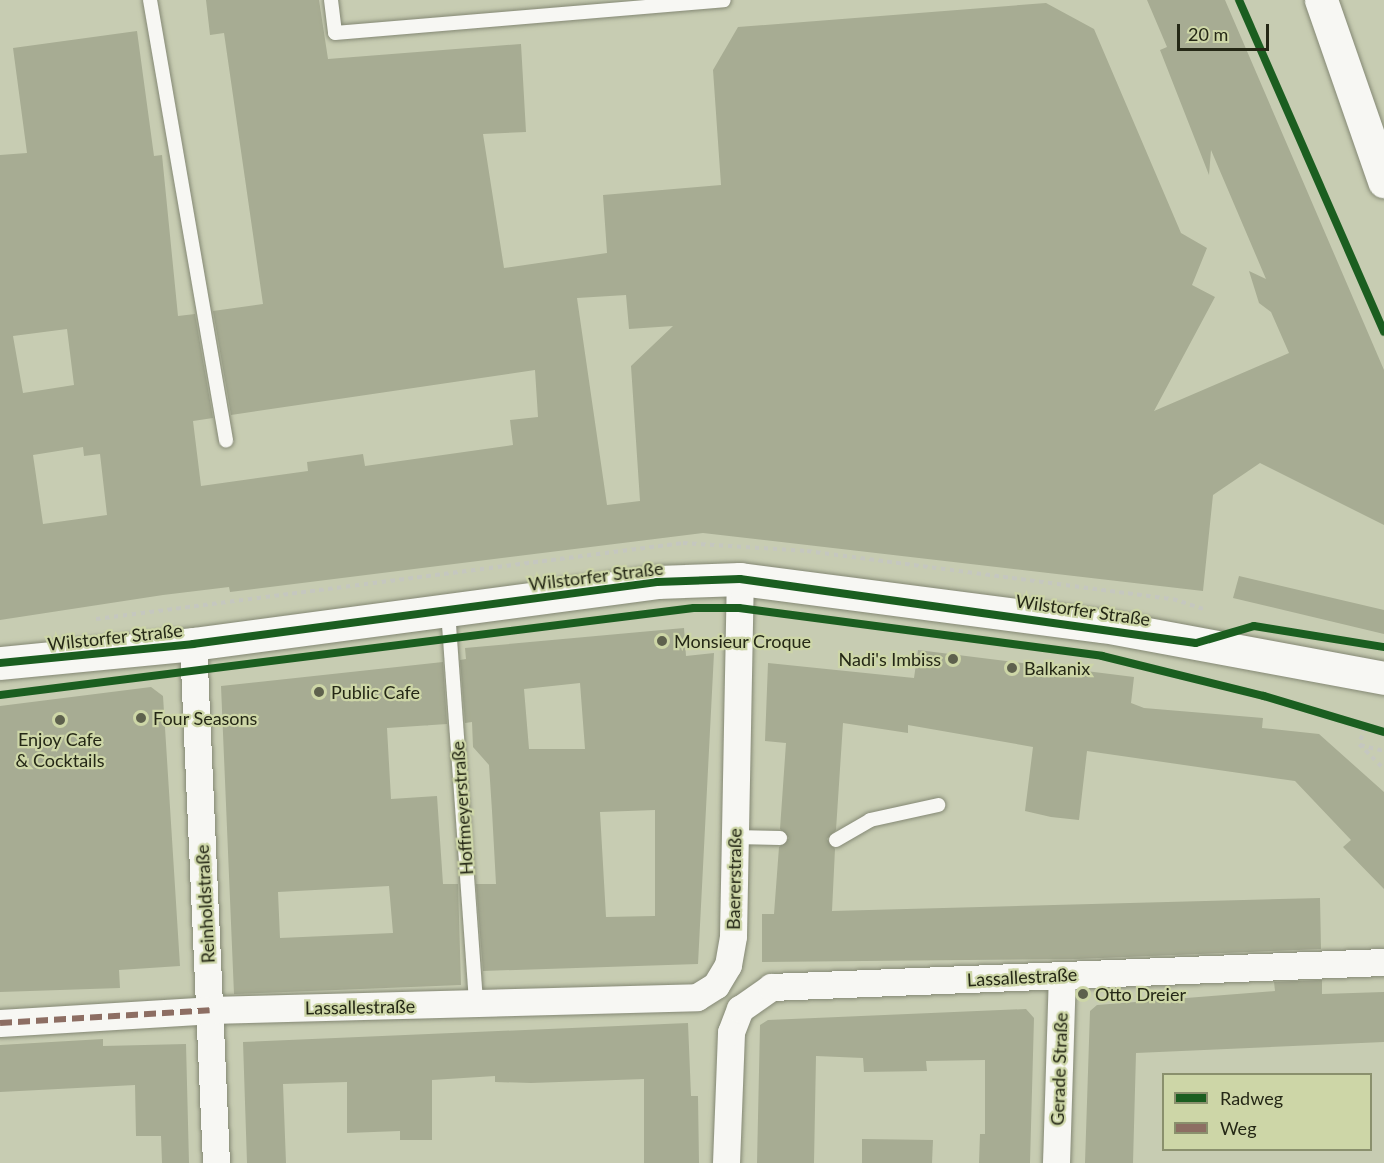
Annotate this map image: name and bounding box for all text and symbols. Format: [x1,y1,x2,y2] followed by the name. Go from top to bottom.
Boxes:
[1180,12,1272,50] scale bar
[1188,23,1228,45] text: 20 m
[527,557,665,595] street label: Wilstorfer Straße
[1014,590,1152,630] street label: Wilstorfer Straße
[46,619,184,655] street label: Wilstorfer Straße
[674,630,811,652] place label: Monsieur Croque
[655,634,669,648] marker: Monsieur Croque
[839,648,941,670] place label: Nadi's Imbiss
[946,652,960,666] marker: Nadi's Imbiss
[1024,657,1090,679] place label: Balkanix
[1005,661,1019,675] marker: Balkanix
[331,681,420,703] place label: Public Cafe
[312,685,326,699] marker: Public Cafe
[153,707,258,729] place label: Four Seasons
[134,711,148,725] marker: Four Seasons
[53,713,67,727] marker: Enjoy Cafe & Cocktails
[16,729,104,771] place label: Enjoy Cafe & Cocktails
[447,740,477,876] street label: Hoffmeyerstraße
[722,828,746,930] street label: Baererstraße
[191,844,219,964] street label: Reinholdstraße
[966,963,1078,991] street label: Lassallestraße
[1095,983,1186,1005] place label: Otto Dreier
[1076,987,1090,1001] marker: Otto Dreier
[305,995,415,1019] street label: Lassallestraße
[1046,1012,1072,1126] street label: Gerade Straße
[1162,1073,1372,1151] legend
[1220,1087,1283,1109] text: Radweg
[1220,1117,1257,1139] text: Weg

